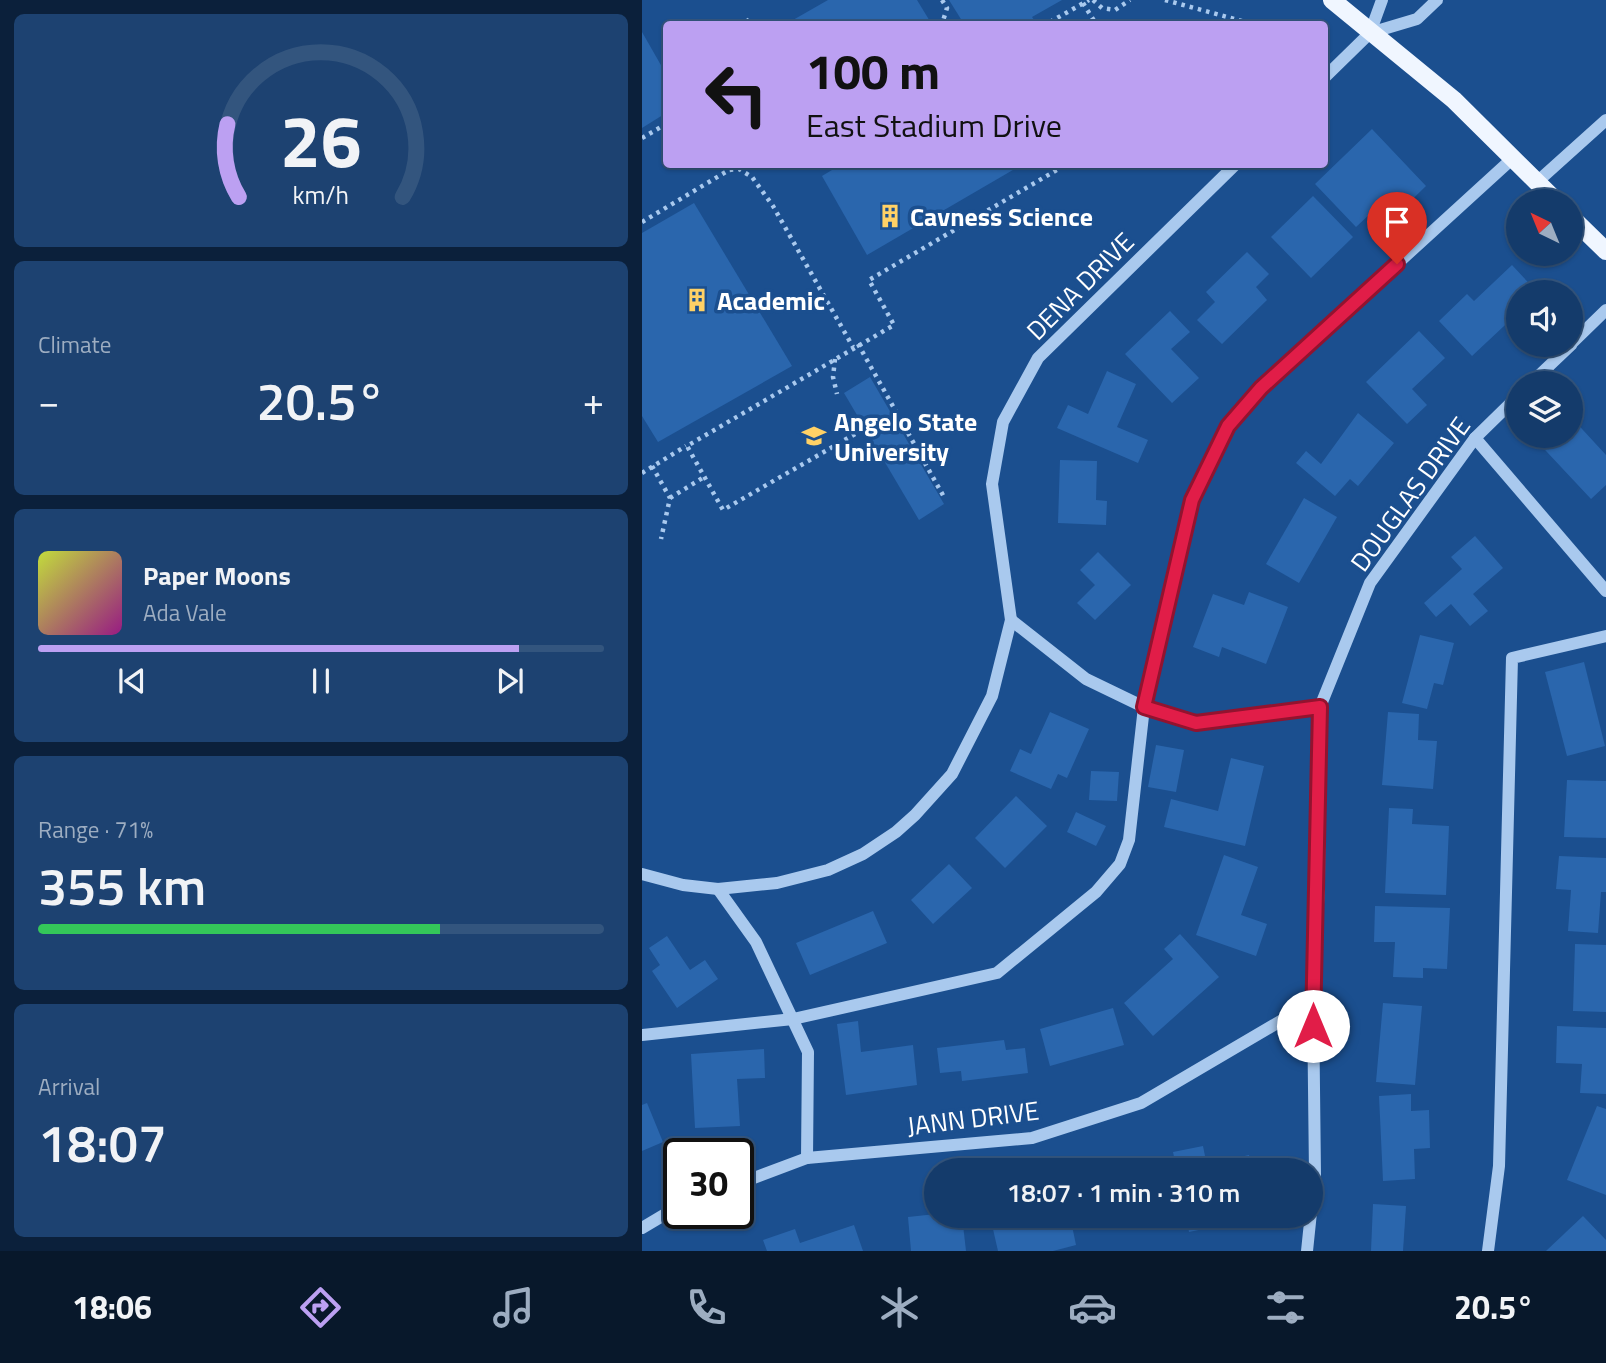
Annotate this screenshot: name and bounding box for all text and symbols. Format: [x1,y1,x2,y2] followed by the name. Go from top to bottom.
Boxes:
[806,33,940,108] text: 100 m
[691,49,782,140] icon: left
[280,85,362,195] text: 26
[806,101,1062,149] text: East Stadium Drive
[293,176,349,214] text: km/h
[1506,189,1584,266] north arrow
[1506,189,1583,448] map controls
[1367,192,1427,264] pin
[910,197,1093,236] place label: Cavness Science
[876,202,904,230] building icon: Cavness Science
[1378,203,1416,241] icon: arrive
[1017,223,1143,349] street label: DENA DRIVE
[1506,280,1583,357] button: sound
[717,281,825,320] place label: Academic
[683,286,711,314] building icon: Academic
[38,327,111,362] text: Climate
[257,361,385,440] text: 20.5°
[1506,371,1583,448] button: layers
[38,372,59,430] text: −
[583,372,604,430] text: +
[834,402,977,471] place label: Angelo State University
[1340,409,1480,579] street label: DOUGLAS DRIVE
[800,422,828,450] school or university icon: Angelo State University
[143,556,291,595] text: Paper Moons
[143,595,227,630] text: Ada Vale
[113,662,151,700] icon: previous
[302,662,340,700] icon: pause
[491,662,529,700] icon: next
[38,812,153,847] text: Range · 71%
[38,846,206,925] text: 355 km
[1276,989,1350,1063] position arrow
[38,1069,100,1104] text: Arrival
[905,1091,1041,1145] street label: JANN DRIVE
[38,1103,167,1182] text: 18:07
[663,1138,754,1229] speed limit sign: 30
[1007,1173,1240,1212] text: 18:07 · 1 min · 310 m
[72,1283,152,1331] text: 18:06
[296,1283,345,1332] icon: directions
[489,1283,538,1332] icon: music
[682,1283,731,1332] icon: phone
[875,1283,924,1332] icon: climate
[1068,1283,1117,1332] icon: car
[1261,1283,1310,1332] icon: filters
[1454,1283,1534,1331] text: 20.5°

